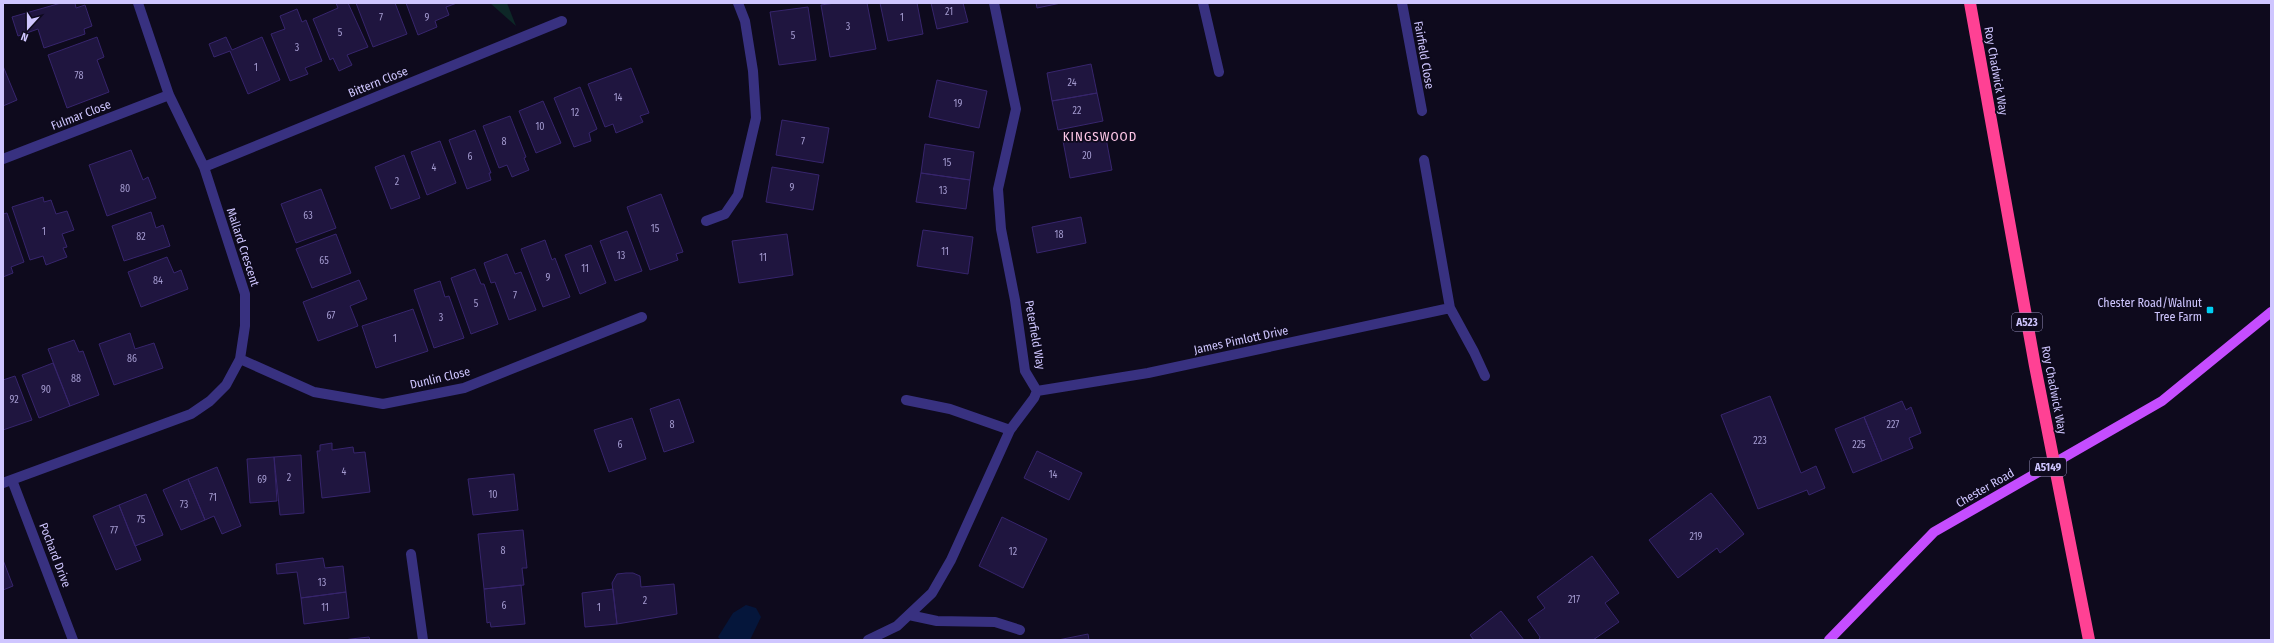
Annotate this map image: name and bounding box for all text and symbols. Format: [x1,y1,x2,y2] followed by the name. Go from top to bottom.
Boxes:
[945,6,953,18] house number: 21
[8,8,48,48] north arrow
[379,12,383,24] house number: 7
[425,12,430,24] house number: 9
[900,12,904,24] house number: 1
[1411,20,1437,90] street label: Fairfield Close
[846,21,851,33] house number: 3
[1981,26,2011,117] street label: Roy Chadwick Way
[338,27,343,39] house number: 5
[19,30,30,44] text: N
[791,30,796,42] house number: 5
[295,42,300,54] house number: 3
[254,62,258,74] house number: 1
[346,64,410,100] street label: Bittern Close
[75,70,83,82] house number: 78
[1067,77,1077,89] house number: 24
[614,92,623,104] house number: 14
[49,97,113,133] street label: Fulmar Close
[954,98,963,110] house number: 19
[1073,105,1082,117] house number: 22
[571,107,580,119] house number: 12
[535,121,545,133] house number: 10
[1063,129,1137,144] district label: KINGSWOOD
[502,136,507,148] house number: 8
[801,136,805,148] house number: 7
[1082,150,1092,162] house number: 20
[468,151,473,163] house number: 6
[943,157,952,169] house number: 15
[432,162,437,174] house number: 4
[395,176,400,188] house number: 2
[790,182,795,194] house number: 9
[120,183,130,195] house number: 80
[939,185,948,197] house number: 13
[224,206,262,288] street label: Mallard Crescent
[303,210,313,222] house number: 63
[651,223,660,235] house number: 15
[42,226,46,238] house number: 1
[1055,229,1063,241] house number: 18
[136,231,146,243] house number: 82
[941,246,949,258] house number: 11
[617,250,626,262] house number: 13
[759,252,767,264] house number: 11
[319,255,329,267] house number: 65
[581,263,589,275] house number: 11
[546,272,551,284] house number: 9
[153,275,163,287] house number: 84
[513,290,517,302] house number: 7
[2097,296,2202,324] place label: Chester Road/Walnut Tree Farm
[474,298,479,310] house number: 5
[1022,299,1048,371] street label: Peterfield Way
[2205,305,2215,315] marker: Chester Road/Walnut Tree Farm
[327,310,335,322] house number: 67
[439,312,444,324] house number: 3
[2012,313,2042,331] road number: A523
[1192,323,1290,357] street label: James Pimlott Drive
[393,333,397,345] house number: 1
[2039,345,2070,436] street label: Roy Chadwick Way
[127,353,137,365] house number: 86
[409,364,472,392] street label: Dunlin Close
[71,373,81,385] house number: 88
[41,384,51,396] house number: 90
[9,394,19,406] house number: 92
[670,419,675,431] house number: 8
[1887,419,1899,431] house number: 227
[1753,435,1767,447] house number: 223
[618,439,623,451] house number: 6
[1852,439,1866,451] house number: 225
[2030,458,2066,476] road number: A5149
[342,466,347,478] house number: 4
[1953,466,2017,510] street label: Chester Road
[1049,469,1058,481] house number: 14
[287,472,292,484] house number: 2
[257,474,267,486] house number: 69
[488,489,498,501] house number: 10
[209,492,217,504] house number: 71
[180,499,189,511] house number: 73
[137,514,146,526] house number: 75
[36,521,74,589] street label: Pochard Drive
[110,525,118,537] house number: 77
[1690,531,1703,543] house number: 219
[501,545,506,557] house number: 8
[1009,546,1018,558] house number: 12
[318,577,327,589] house number: 13
[1568,594,1580,606] house number: 217
[643,595,648,607] house number: 2
[502,600,507,612] house number: 6
[321,602,329,614] house number: 11
[597,602,601,614] house number: 1

